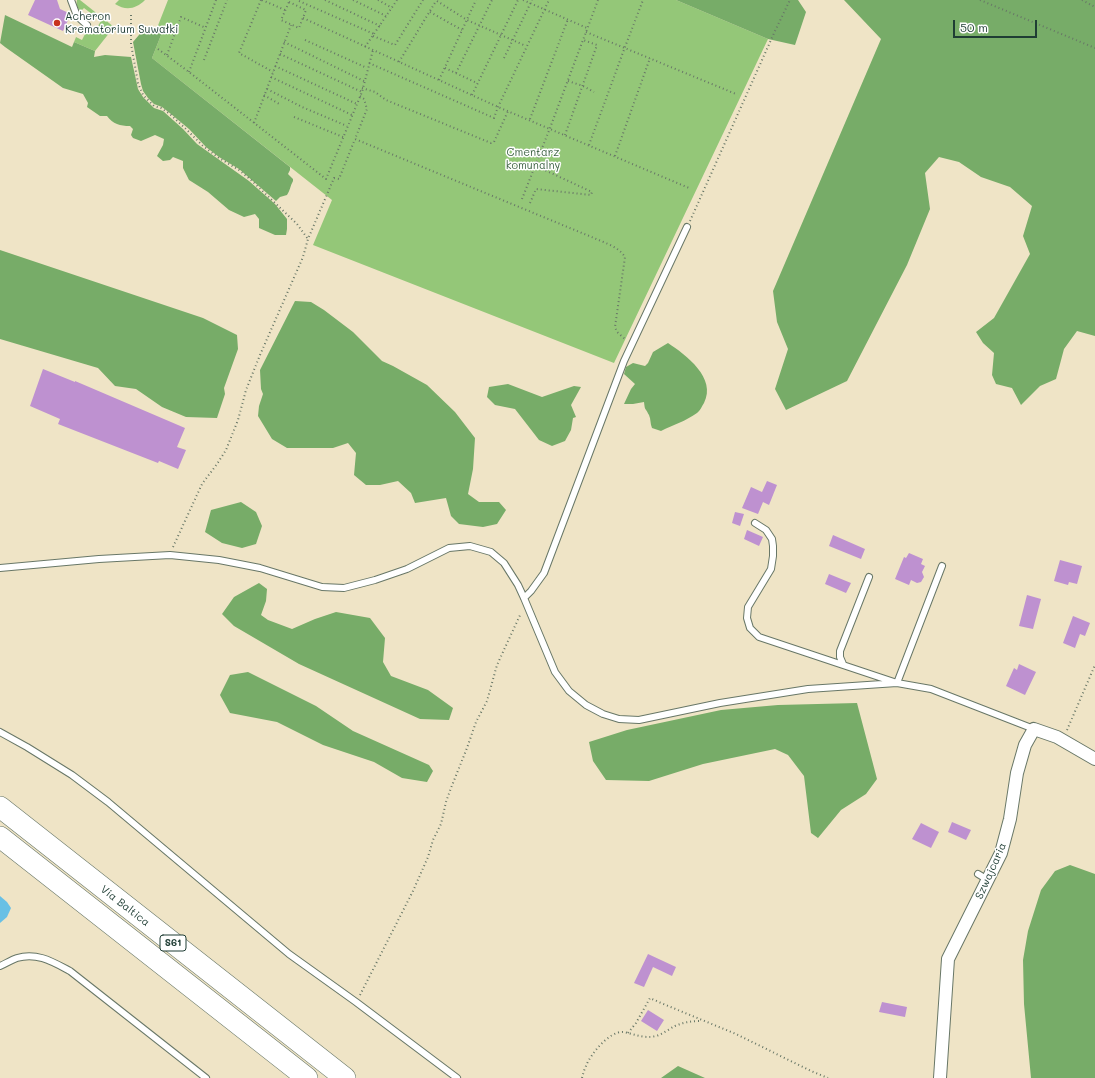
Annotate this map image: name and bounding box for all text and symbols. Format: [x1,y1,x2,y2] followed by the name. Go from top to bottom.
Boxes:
[65,10,178,36] place label: Acheron Krematorium Suwałki
[955,12,1039,38] scale bar
[52,18,62,28] marker: Acheron Krematorium Suwałki
[960,19,988,35] text: 50 m
[506,146,560,172] park label: Cmentarz komunalny
[973,841,1009,901] street label: Szwajcaria
[98,883,152,929] street label: Via Baltica
[160,935,186,951] road number: S61

